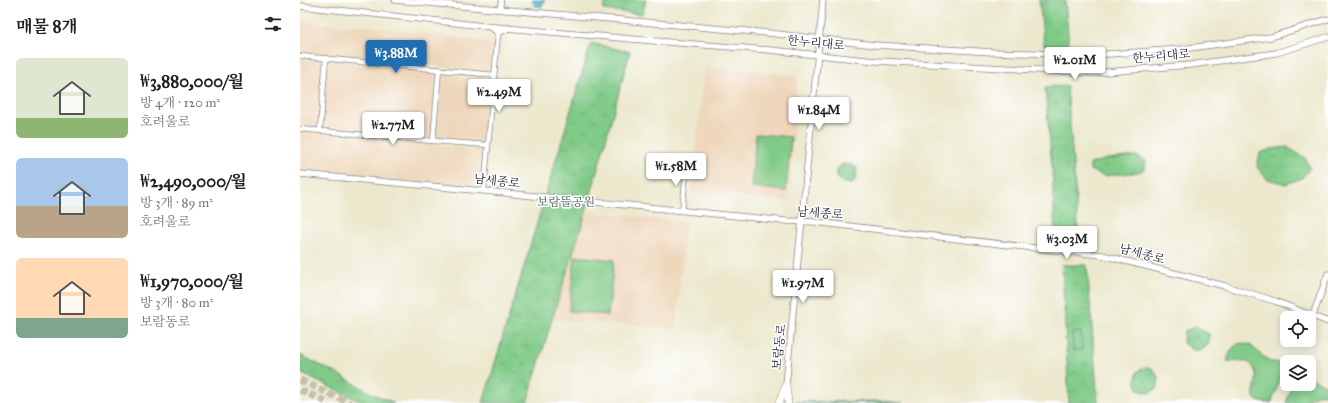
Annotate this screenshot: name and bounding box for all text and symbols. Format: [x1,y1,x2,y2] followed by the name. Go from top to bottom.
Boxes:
[262,13,284,35] icon: filters
[16,16,78,37] text: 매물 8개
[786,33,846,53] street label: 한누리대로
[363,40,429,74] pin: ₩3.88M
[375,45,417,61] text: ₩3.88M
[1132,46,1191,65] street label: 한누리대로
[1042,47,1108,81] pin: ₩2.01M
[1053,52,1097,68] text: ₩2.01M
[140,71,244,92] text: ₩3,880,000/월
[48,74,96,122] icon: home
[466,79,532,113] pin: ₩2.49M
[477,84,521,100] text: ₩2.49M
[140,95,220,111] text: 방 4개 · 120 m²
[786,97,852,131] pin: ₩1.84M
[797,102,841,118] text: ₩1.84M
[360,112,426,146] pin: ₩2.77M
[140,114,190,130] text: 호려울로
[371,117,415,133] text: ₩2.77M
[643,153,709,187] pin: ₩1.58M
[655,158,697,174] text: ₩1.58M
[140,171,247,192] text: ₩2,490,000/월
[473,172,521,190] street label: 남세종로
[48,174,96,222] icon: home
[140,195,213,211] text: 방 3개 · 89 m²
[537,195,595,209] park label: 보람뜰공원
[796,204,844,222] street label: 남세종로
[140,214,190,230] text: 호려울로
[1034,226,1100,260] pin: ₩3.03M
[1046,231,1088,247] text: ₩3.03M
[1118,241,1167,267] street label: 남세종로
[770,270,836,304] pin: ₩1.97M
[140,271,244,292] text: ₩1,970,000/월
[48,274,96,322] icon: home
[782,275,824,291] text: ₩1.97M
[140,295,214,311] text: 방 3개 · 80 m²
[1280,311,1316,391] map controls
[1280,311,1316,347] button: locate
[140,314,190,330] text: 보람동로
[770,323,788,371] street label: 보람동로
[1280,355,1316,391] button: layers

